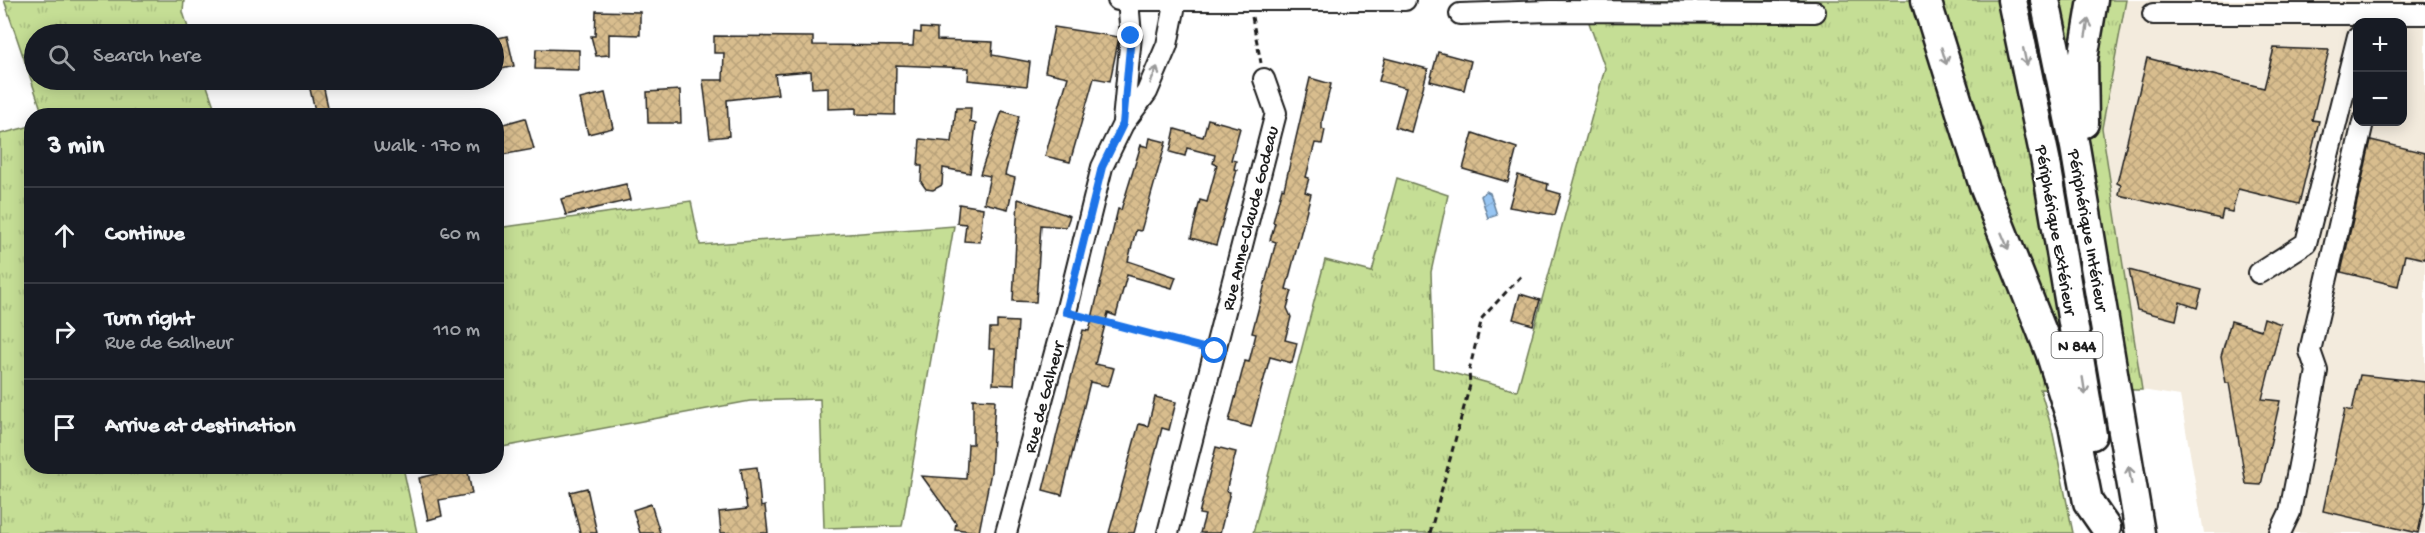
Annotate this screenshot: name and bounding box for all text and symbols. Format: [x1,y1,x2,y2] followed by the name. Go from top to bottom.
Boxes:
[2082,18,2093,38] one-way arrow
[2353,18,2407,126] map controls
[2353,18,2407,72] button: +
[1117,22,1143,48] route end
[24,24,504,90] search box
[45,41,78,74] icon: search
[93,44,201,70] text: Search here
[1939,46,1950,65] one-way arrow
[2020,47,2031,66] one-way arrow
[1149,66,1160,84] one-way arrow
[2353,72,2407,126] button: −
[1218,124,1285,313] street label: Rue Anne-Claude Godeau
[48,132,104,163] text: 3 min
[374,136,480,159] text: Walk · 170 m
[2029,143,2080,319] street label: Périphérique Extérieur
[2062,147,2111,315] street label: Périphérique Intérieur
[48,219,81,252] icon: ahead
[105,222,185,248] text: Continue
[440,224,480,247] text: 60 m
[2000,231,2011,250] one-way arrow
[105,307,193,333] text: Turn right
[48,315,81,348] icon: right
[434,320,480,343] text: 110 m
[2052,332,2102,358] road number: N 844
[105,333,232,356] text: Rue de Galheur
[1201,337,1227,363] route start
[1020,338,1071,456] street label: Rue de Galheur
[2078,375,2089,395] one-way arrow
[48,411,81,444] icon: arrive
[105,414,295,440] text: Arrive at destination
[2124,466,2135,486] one-way arrow

